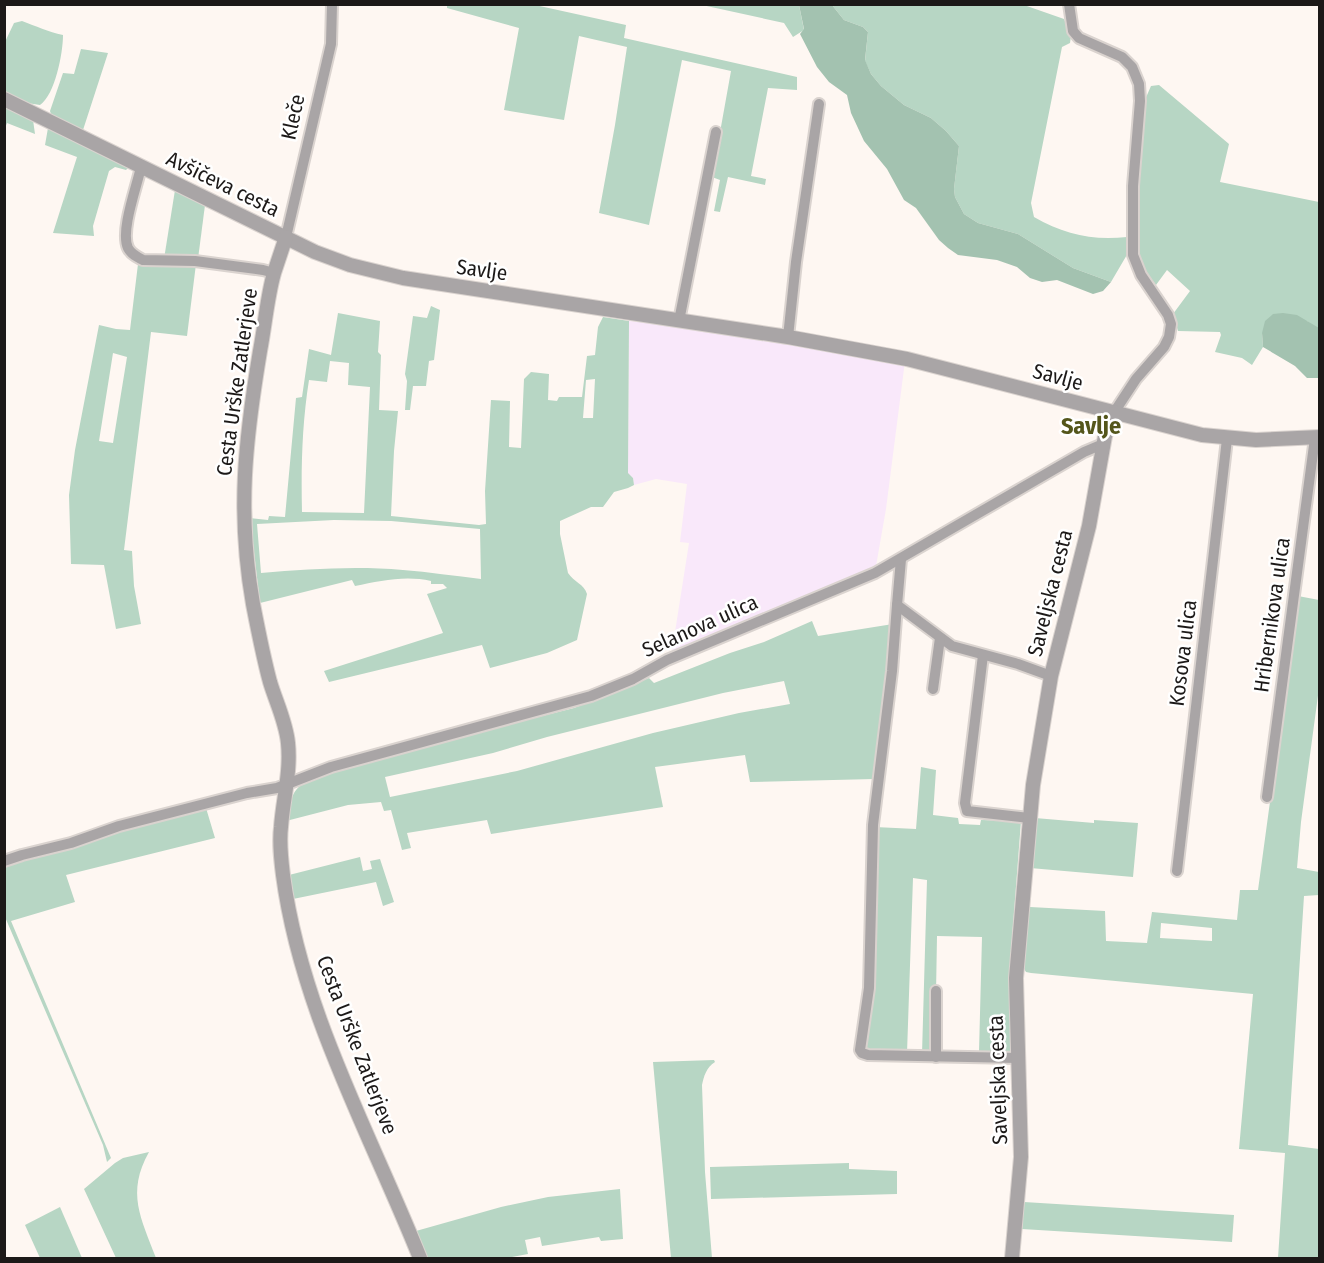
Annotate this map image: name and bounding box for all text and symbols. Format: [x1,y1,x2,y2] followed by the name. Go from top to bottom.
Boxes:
[276,92,310,142] street label: Kleče
[162,145,284,223] street label: Avšičeva cesta
[455,254,509,286] street label: Savlje
[211,286,263,478] street label: Cesta Urške Zatlerjeve
[1030,358,1086,396] street label: Savlje
[1061,412,1121,440] district label: Savlje
[1022,527,1078,659] street label: Saveljska cesta
[1248,536,1296,694] street label: Hribernikova ulica
[638,589,762,663] street label: Selanova ulica
[1164,598,1202,708] street label: Kosova ulica
[311,952,403,1138] street label: Cesta Urške Zatlerjeve
[983,1015,1013,1145] street label: Saveljska cesta

